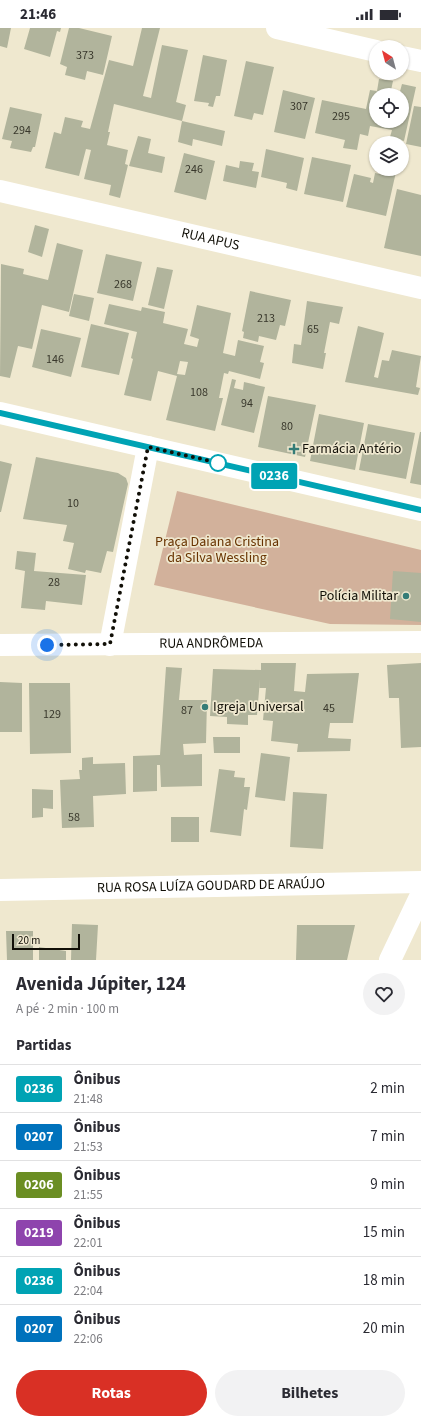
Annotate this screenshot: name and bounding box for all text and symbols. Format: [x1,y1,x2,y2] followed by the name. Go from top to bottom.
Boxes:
[20,4,56,25] text: 21:46
[369,40,409,80] north arrow
[369,40,409,176] map controls
[76,47,94,64] house number: 373
[369,88,409,128] button: locate
[290,98,308,115] house number: 307
[332,108,350,125] house number: 295
[13,122,31,139] house number: 294
[369,136,409,176] button: layers
[185,161,203,178] house number: 246
[179,223,242,256] street label: RUA APUS
[114,276,132,293] house number: 268
[257,310,275,327] house number: 213
[307,321,319,338] house number: 65
[46,351,64,368] house number: 146
[190,384,208,401] house number: 108
[241,395,253,412] house number: 94
[281,418,293,435] house number: 80
[302,439,401,459] place label: Farmácia Antério
[289,444,299,454] marker: Farmácia Antério
[209,454,227,472] unlabelled marker
[246,463,302,489] line badge: 0236
[259,466,289,486] text: 0236
[67,495,79,512] house number: 10
[155,532,279,568] park label: Praça Daiana Cristina da Silva Wessling
[48,574,60,591] house number: 28
[319,586,398,606] place label: Polícia Militar
[401,591,411,601] marker: Polícia Militar
[159,633,263,654] street label: RUA ANDRÔMEDA
[37,635,57,655] your location
[213,697,304,717] place label: Igreja Universal
[323,700,335,717] house number: 45
[181,702,193,719] house number: 87
[200,702,210,712] marker: Igreja Universal
[43,706,61,723] house number: 129
[68,809,80,826] house number: 58
[97,874,325,898] street label: RUA ROSA LUÍZA GOUDARD DE ARAÚJO
[12,932,80,951] scale bar
[18,933,40,948] text: 20 m
[16,971,186,998] text: Avenida Júpiter, 124
[363,973,405,1015] button: heart
[16,1000,119,1018] text: A pé · 2 min · 100 m
[16,1035,71,1056] text: Partidas
[74,1069,120,1090] text: Ônibus
[370,1078,405,1099] text: 2 min
[24,1079,54,1099] text: 0236
[74,1090,103,1108] text: 21:48
[74,1117,120,1138] text: Ônibus
[370,1126,405,1147] text: 7 min
[24,1127,54,1147] text: 0207
[74,1138,103,1156] text: 21:53
[74,1165,120,1186] text: Ônibus
[370,1174,405,1195] text: 9 min
[24,1175,54,1195] text: 0206
[74,1186,103,1204] text: 21:55
[74,1213,120,1234] text: Ônibus
[363,1222,405,1243] text: 15 min
[24,1223,54,1243] text: 0219
[74,1234,103,1252] text: 22:01
[74,1261,120,1282] text: Ônibus
[363,1270,405,1291] text: 18 min
[24,1271,54,1291] text: 0236
[74,1282,103,1300] text: 22:04
[74,1309,120,1330] text: Ônibus
[363,1318,405,1339] text: 20 min
[24,1319,54,1339] text: 0207
[74,1330,103,1348] text: 22:06
[16,1370,207,1416] button: Rotas
[215,1370,405,1416] button: Bilhetes

